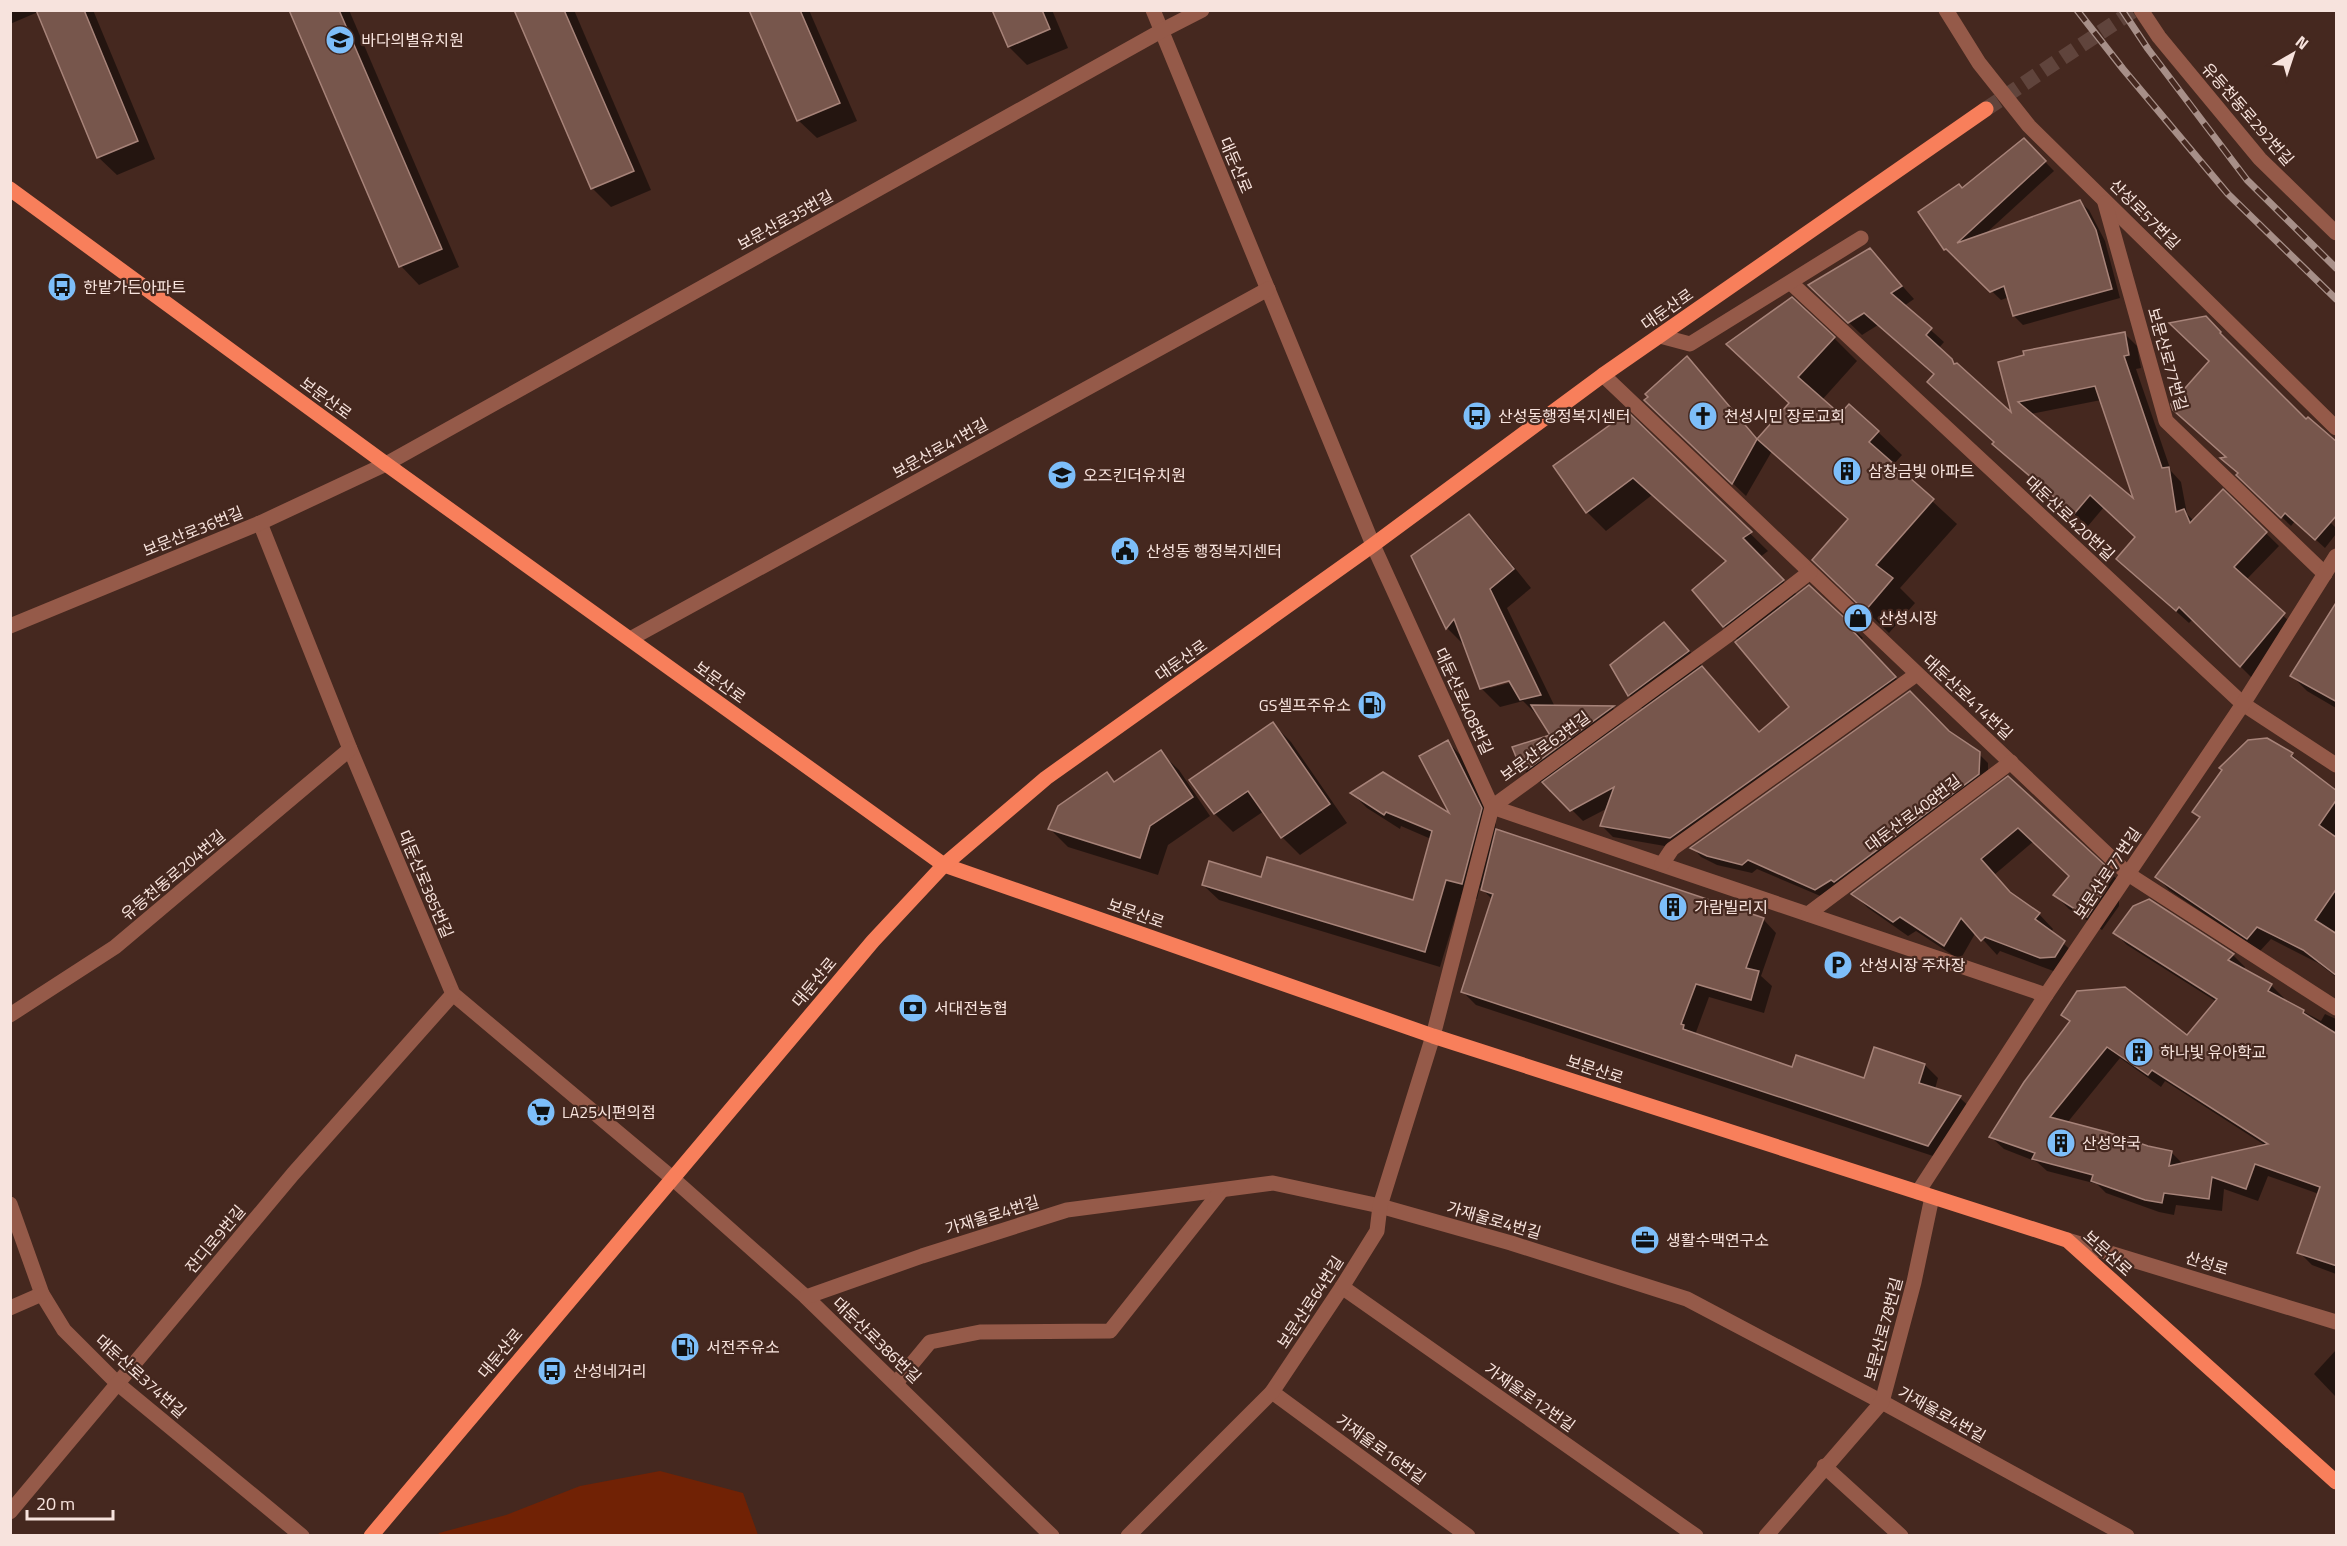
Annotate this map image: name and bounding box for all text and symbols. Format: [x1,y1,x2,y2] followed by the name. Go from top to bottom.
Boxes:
[324,24,356,56] school or university icon: 바다의별유치원
[2263,24,2323,84] north arrow
[361,28,464,52] place label: 바다의별유치원
[2291,30,2314,55] text: N
[2196,57,2300,171] street label: 유등천동로292번길
[1213,133,1259,197] street label: 대둔산로
[2104,173,2186,255] street label: 산성로57번길
[733,184,837,256] street label: 보문산로35번길
[46,271,78,303] bus stop icon: 한밭가든아파트
[83,275,186,299] place label: 한밭가든아파트
[1636,282,1698,336] street label: 대둔산로
[2142,305,2194,413] street label: 보문산로77번길
[295,371,357,425] street label: 보문산로
[1461,400,1493,432] bus stop icon: 산성동행정복지센터
[1687,400,1719,432] church icon: 천성시민 장로교회
[1498,404,1630,428] place label: 산성동행정복지센터
[1724,404,1845,428] place label: 천성시민 장로교회
[888,412,992,484] street label: 보문산로41번길
[1831,455,1863,487] building icon: 삼창금빛 아파트
[1046,459,1078,491] school or university icon: 오즈킨더유치원
[1868,459,1975,483] place label: 삼창금빛 아파트
[1083,463,1186,487] place label: 오즈킨더유치원
[2020,470,2120,566] street label: 대둔산로420번길
[139,500,247,562] street label: 보문산로36번길
[1109,535,1141,567] public building icon: 산성동 행정복지센터
[1146,539,1282,563] place label: 산성동 행정복지센터
[1842,602,1874,634] shop icon: 산성시장
[1879,606,1938,630] place label: 산성시장
[1150,633,1212,687] street label: 대둔산로
[1429,644,1499,758] street label: 대둔산로408번길
[1918,649,2018,745] street label: 대둔산로414번길
[689,655,751,709] street label: 보문산로
[1356,689,1388,721] fuel station icon: GS셀프주유소
[1259,693,1351,717] place label: GS셀프주유소
[1495,705,1595,787] street label: 보문산로63번길
[1860,769,1966,857] street label: 대둔산로408번길
[2067,822,2147,924] street label: 보문산로77번길
[116,824,230,926] street label: 유등천동로204번길
[392,826,460,942] street label: 대둔산로385번길
[1657,891,1689,923] building icon: 가람빌리지
[1104,892,1168,934] street label: 보문산로
[1694,895,1768,919] place label: 가람빌리지
[1822,949,1854,981] parking icon: 산성시장 주차장
[786,952,842,1012] street label: 대둔산로
[1859,953,1966,977] place label: 산성시장 주차장
[897,992,929,1024] bank icon: 서대전농협
[934,996,1008,1020] place label: 서대전농협
[2123,1036,2155,1068] building icon: 하나빛 유아학교
[2160,1040,2267,1064] place label: 하나빛 유아학교
[1563,1048,1627,1090] street label: 보문산로
[525,1096,557,1128] supermarket icon: LA25시편의점
[562,1100,656,1124] place label: LA25시편의점
[2045,1127,2077,1159] building icon: 산성약국
[2082,1131,2141,1155] place label: 산성약국
[942,1189,1042,1241] street label: 가재울로4번길
[1444,1195,1544,1245] street label: 가재울로4번길
[179,1200,251,1278] street label: 잔디로9번길
[1629,1224,1661,1256] office icon: 생활수맥연구소
[2078,1224,2138,1282] street label: 보문산로
[1666,1228,1769,1252] place label: 생활수맥연구소
[2182,1245,2232,1281] street label: 산성로
[1271,1251,1349,1353] street label: 보문산로64번길
[1858,1275,1908,1383] street label: 보문산로78번길
[827,1291,927,1389] street label: 대둔산로386번길
[472,1323,528,1383] street label: 대둔산로
[90,1329,192,1423] street label: 대둔산로374번길
[669,1331,701,1363] fuel station icon: 서전주유소
[706,1335,780,1359] place label: 서전주유소
[536,1355,568,1387] bus stop icon: 산성네거리
[1480,1357,1580,1437] street label: 가재울로12번길
[573,1359,647,1383] place label: 산성네거리
[1894,1380,1990,1448] street label: 가재울로4번길
[1331,1408,1431,1490] street label: 가재울로16번길
[27,1483,112,1521] scale bar
[36,1490,75,1517] text: 20 m

